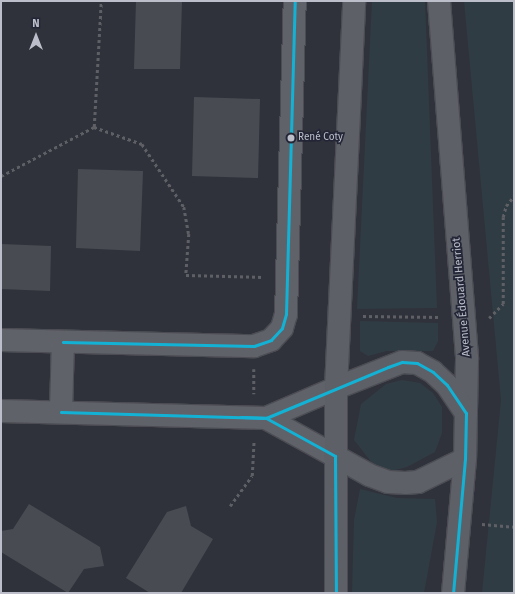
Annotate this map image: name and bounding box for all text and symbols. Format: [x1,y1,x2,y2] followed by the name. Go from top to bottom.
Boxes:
[16,16,56,56] north arrow
[32,17,40,30] text: N
[298,132,343,144] place label: René Coty
[286,133,296,143] marker: René Coty
[450,237,474,357] street label: Avenue Édouard Herriot

